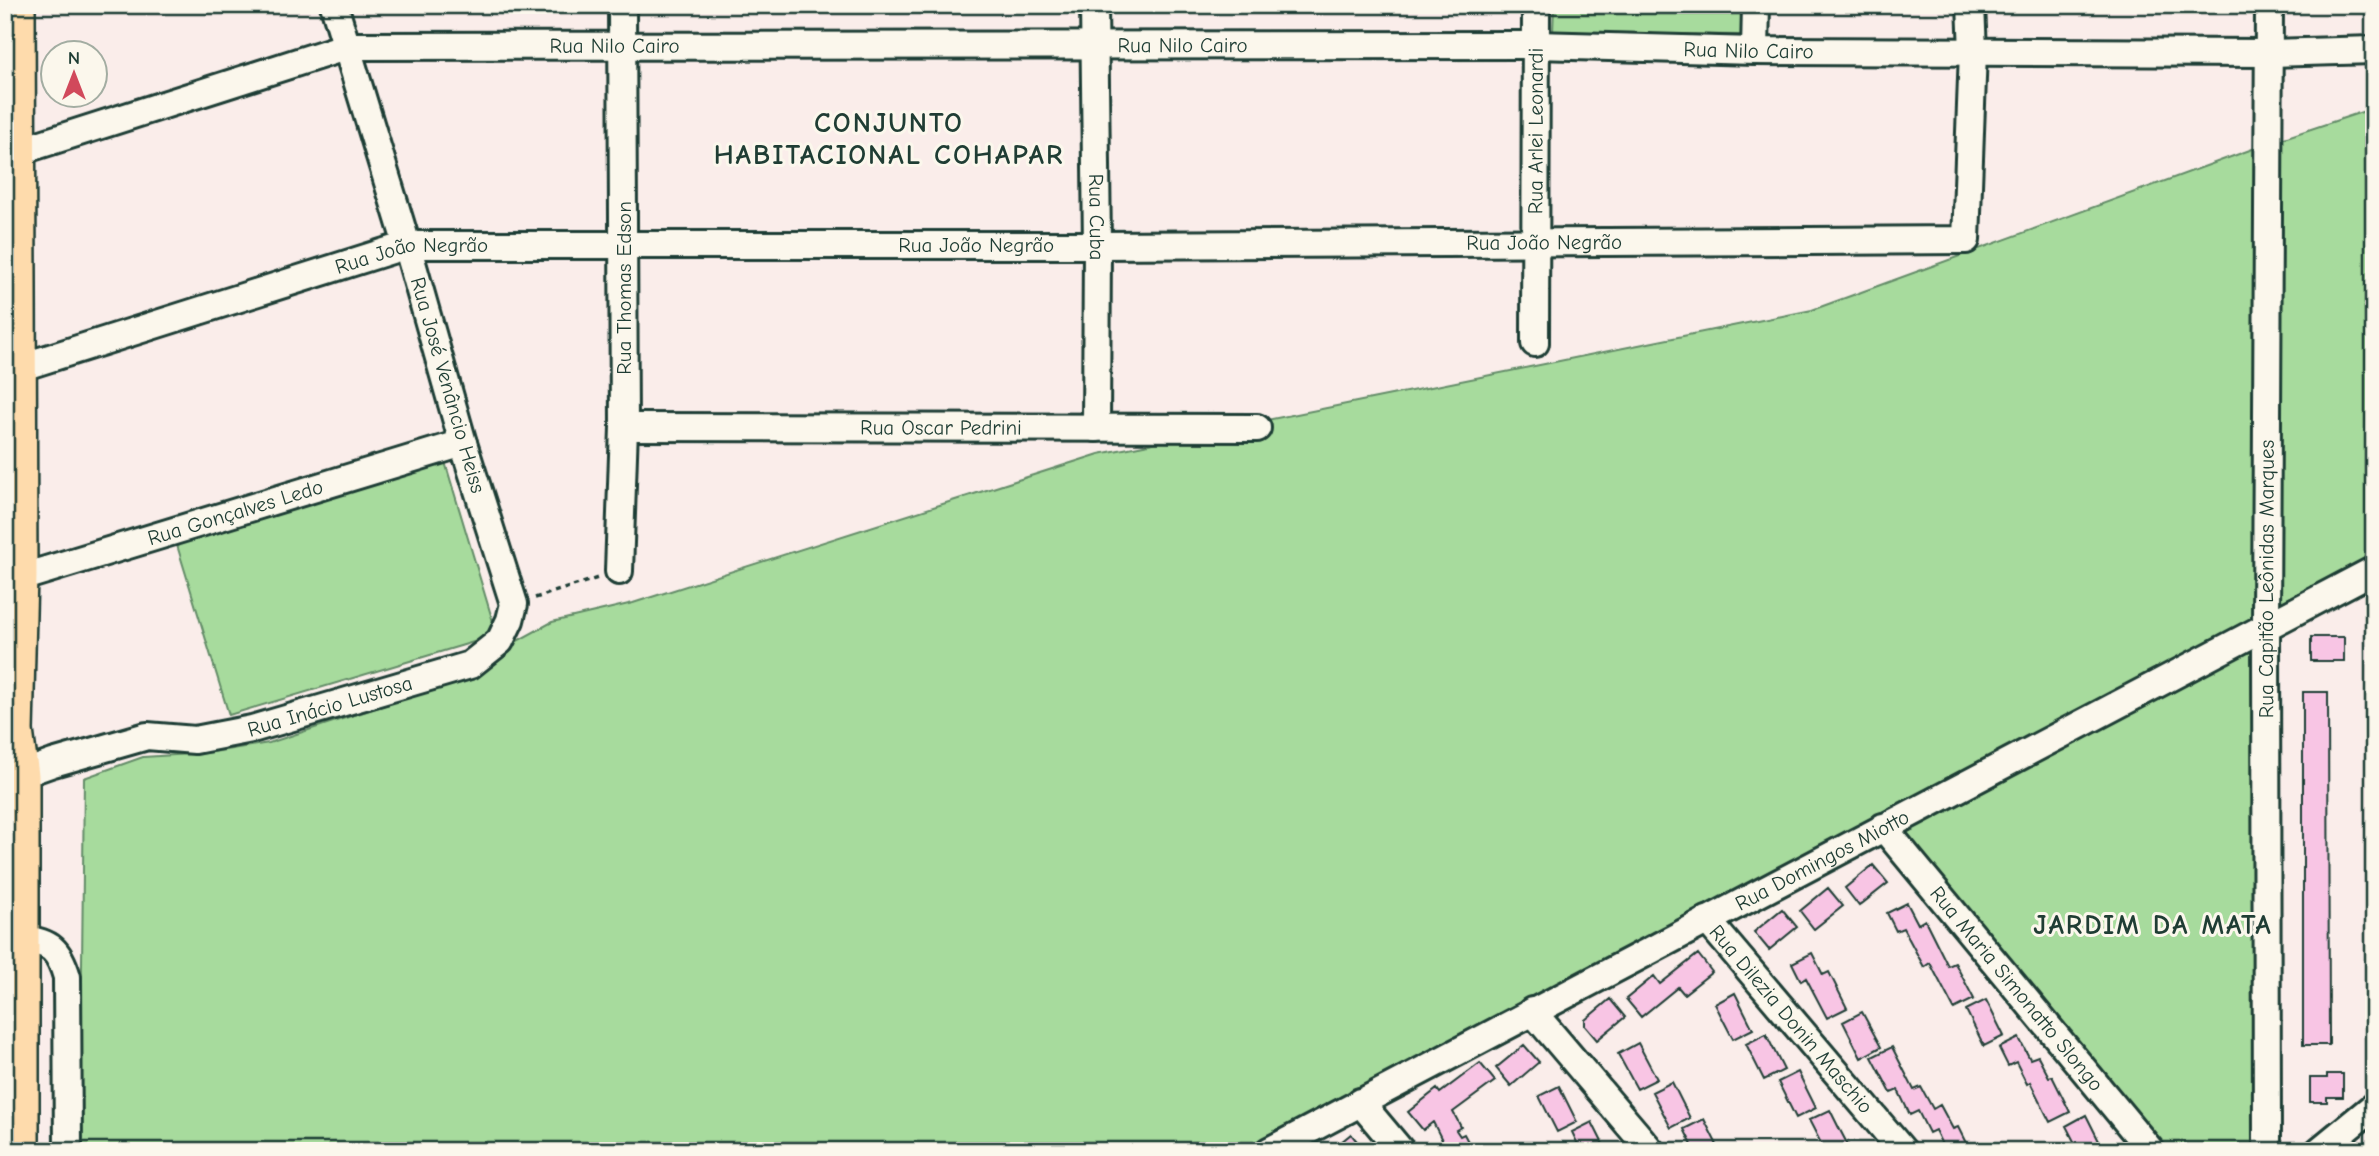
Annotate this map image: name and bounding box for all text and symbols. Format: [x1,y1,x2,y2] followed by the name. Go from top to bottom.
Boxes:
[1118,33,1248,57] street label: Rua Nilo Cairo
[550,34,680,58] street label: Rua Nilo Cairo
[1683,37,1814,63] street label: Rua Nilo Cairo
[38,38,108,108] north arrow
[68,47,80,69] text: N
[1523,48,1548,214] street label: Rua Arlei Leonardi
[714,107,1064,171] district label: CONJUNTO HABITACIONAL COHAPAR
[1084,173,1109,260] street label: Rua Cuba
[612,201,636,375] street label: Rua Thomas Edson
[1466,230,1622,255] street label: Rua João Negrão
[332,233,488,279] street label: Rua João Negrão
[898,233,1054,257] street label: Rua João Negrão
[406,274,490,496] street label: Rua José Venâncio Heiss
[860,415,1022,440] street label: Rua Oscar Pedrini
[2254,440,2279,718] street label: Rua Capitão Leônidas Marques
[145,474,326,550] street label: Rua Gonçalves Ledo
[245,671,415,742] street label: Rua Inácio Lustosa
[1731,805,1913,916] street label: Rua Domingos Miotto
[1925,882,2109,1096] street label: Rua Maria Simonatto Slongo
[2033,909,2273,941] district label: JARDIM DA MATA
[1704,920,1878,1118] street label: Rua Dilezia Donin Maschio

